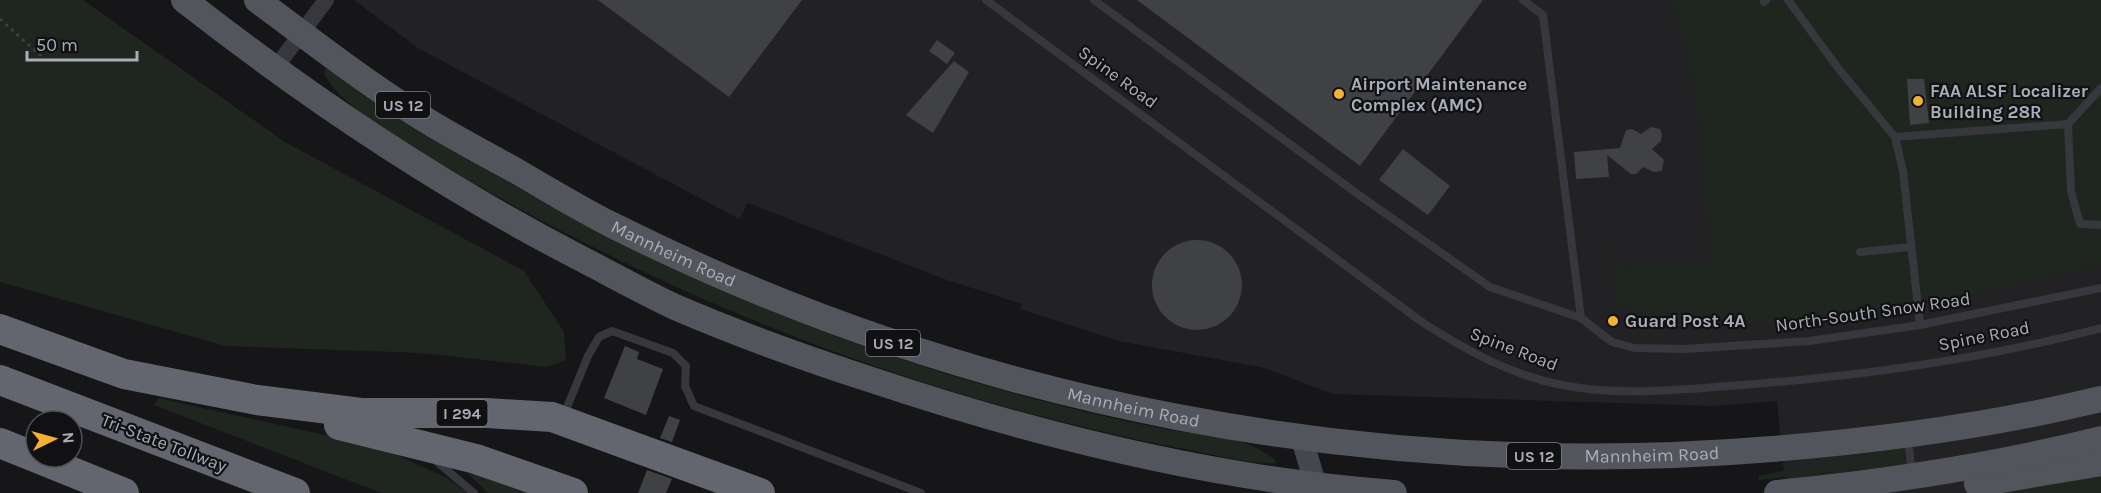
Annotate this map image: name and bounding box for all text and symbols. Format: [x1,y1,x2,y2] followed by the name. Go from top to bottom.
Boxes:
[27,24,136,62] scale bar
[36,34,78,56] text: 50 m
[1074,41,1162,113] street label: Spine Road
[1351,73,1527,116] place label: Airport Maintenance Complex (AMC)
[1930,80,2088,123] place label: FAA ALSF Localizer Building 28R
[1332,87,1346,101] marker: Airport Maintenance Complex (AMC)
[376,92,430,118] road number: US 12
[1911,94,1925,108] marker: FAA ALSF Localizer Building 28R
[608,215,739,292] street label: Mannheim Road
[1774,287,1972,337] street label: North-South Snow Road
[1625,310,1745,332] place label: Guard Post 4A
[1606,314,1620,328] marker: Guard Post 4A
[1936,316,2032,356] street label: Spine Road
[1467,322,1561,376] street label: Spine Road
[866,330,920,356] road number: US 12
[1065,382,1202,432] street label: Mannheim Road
[436,400,488,426] road number: I 294
[24,409,84,469] north arrow
[98,409,230,477] street label: Tri-State Tollway
[58,431,78,444] text: N
[1584,442,1720,467] street label: Mannheim Road
[1507,443,1561,469] road number: US 12

